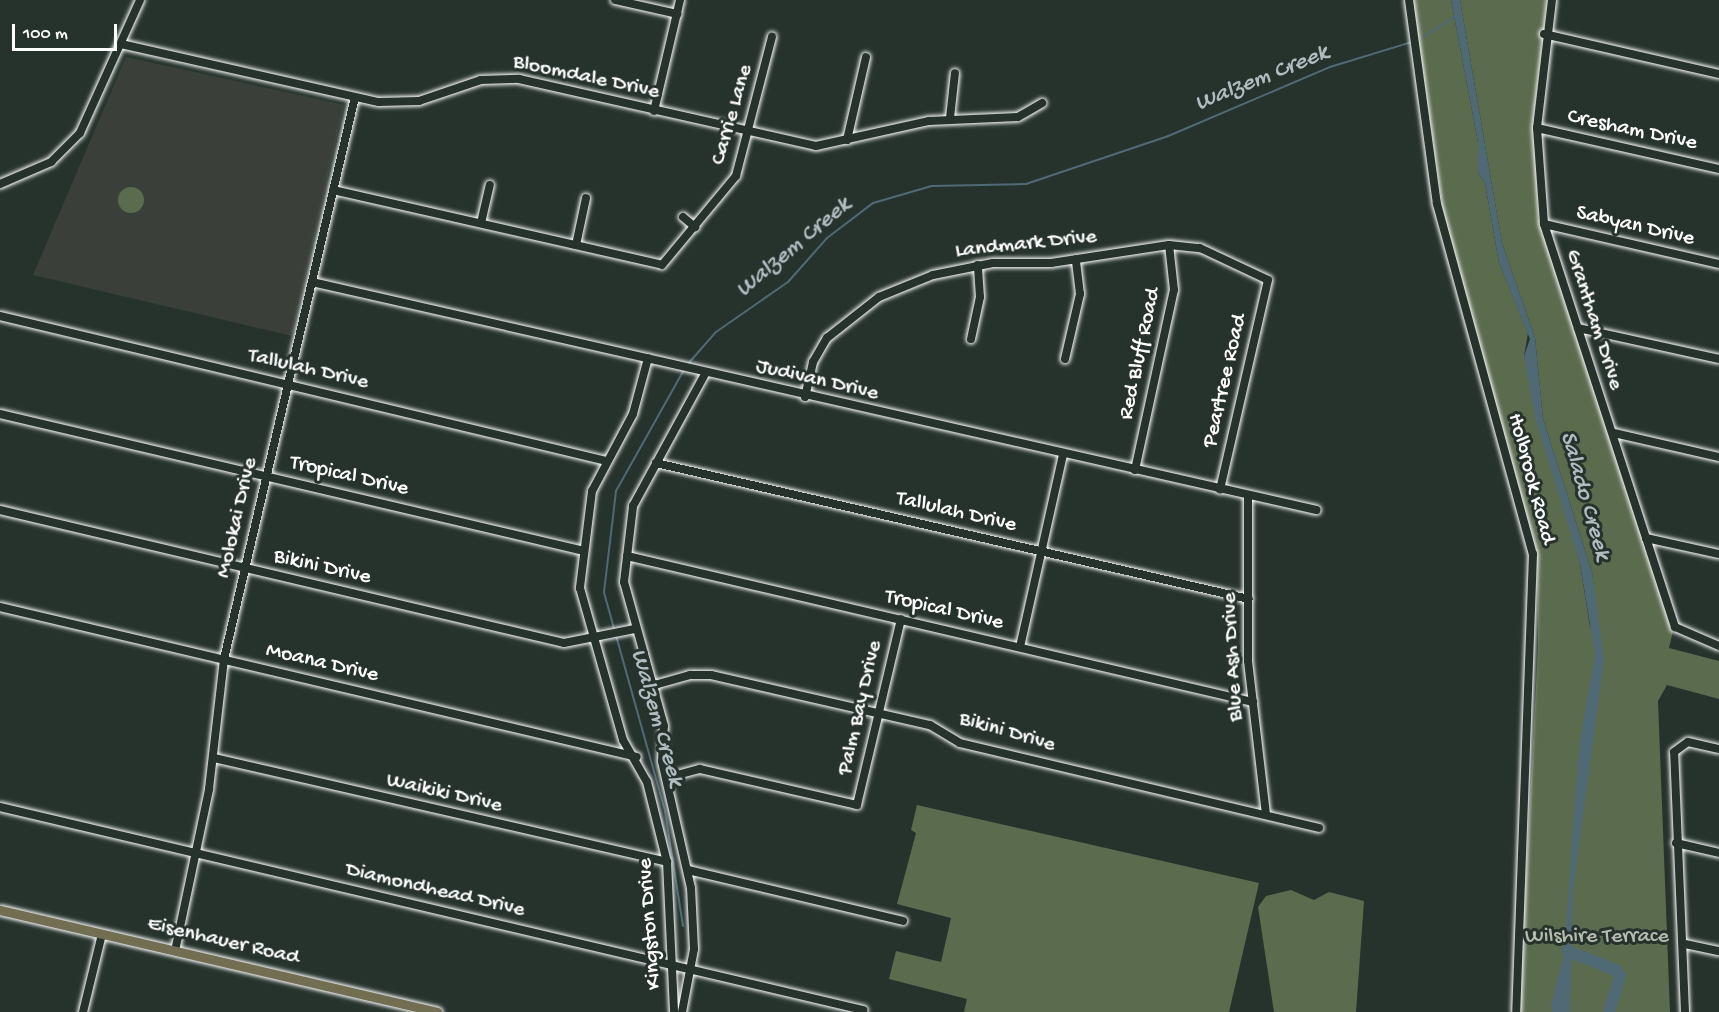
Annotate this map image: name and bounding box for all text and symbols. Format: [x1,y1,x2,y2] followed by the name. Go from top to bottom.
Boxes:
[15,12,120,50] scale bar
[23,24,68,45] text: 100 m
[1191,39,1333,119] water label: Walzem Creek
[510,50,662,106] street label: Bloomdale Drive
[706,62,760,168] street label: Carrie Lane
[1565,104,1699,158] street label: Cresham Drive
[730,191,858,305] water label: Walzem Creek
[1573,201,1697,253] street label: Sabyan Drive
[954,224,1098,266] street label: Landmark Drive
[1558,246,1628,394] street label: Grantham Drive
[1114,286,1168,422] street label: Red Bluff Road
[1198,312,1254,450] street label: Peartree Road
[245,343,371,397] street label: Tallulah Drive
[753,354,881,408] street label: Judivan Drive
[1500,411,1560,547] street label: Holbrook Road
[1552,428,1616,564] water label: Salado Creek
[287,451,411,503] street label: Tropical Drive
[211,455,265,581] street label: Molokai Drive
[893,486,1019,540] street label: Tallulah Drive
[271,544,373,592] street label: Bikini Drive
[882,585,1006,637] street label: Tropical Drive
[1217,592,1251,722] street label: Blue Ash Drive
[263,638,381,690] street label: Moana Drive
[833,638,889,778] street label: Palm Bay Drive
[623,646,689,790] water label: Walzem Creek
[956,707,1058,759] street label: Bikini Drive
[384,768,504,820] street label: Waikiki Drive
[633,857,669,991] street label: Kingston Drive
[343,858,527,924] street label: Diamondhead Drive
[144,912,302,972] street label: Eisenhauer Road
[1525,925,1669,951] park label: Wilshire Terrace

